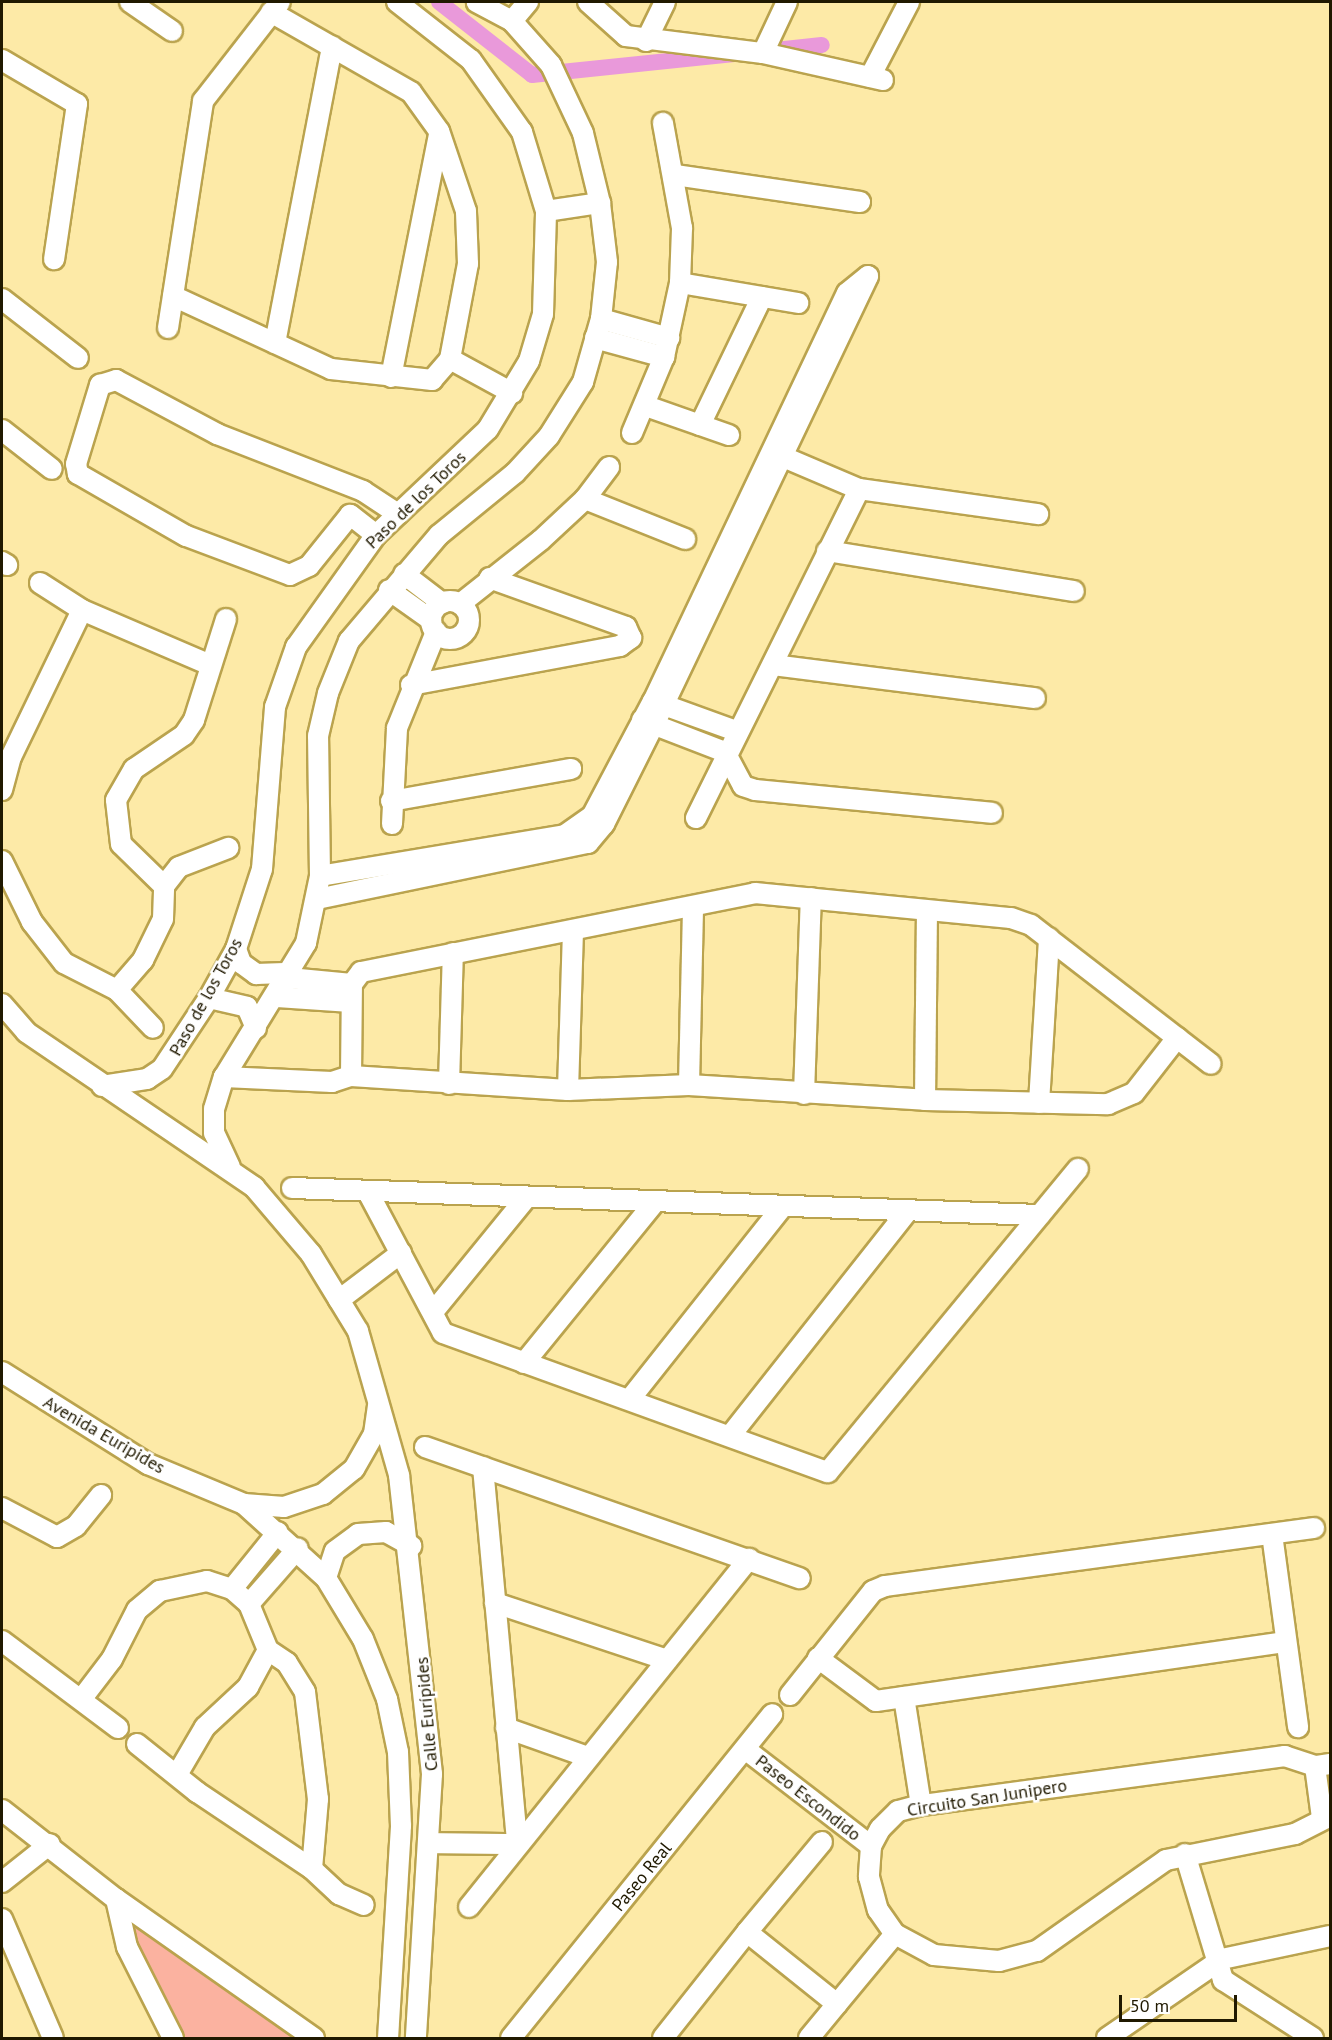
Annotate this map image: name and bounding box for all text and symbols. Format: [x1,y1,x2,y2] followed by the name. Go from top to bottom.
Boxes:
[361,446,471,554] street label: Paso de los Toros
[165,934,247,1060] street label: Paso de los Toros
[39,1391,169,1479] street label: Avenida Euripides
[411,1656,443,1772] street label: Calle Eurípides
[751,1750,865,1846] street label: Paseo Escondido
[905,1775,1069,1821] street label: Circuito San Junipero
[608,1838,676,1916] street label: Paseo Real
[1122,1983,1240,2021] scale bar
[1130,1994,1169,2017] text: 50 m

